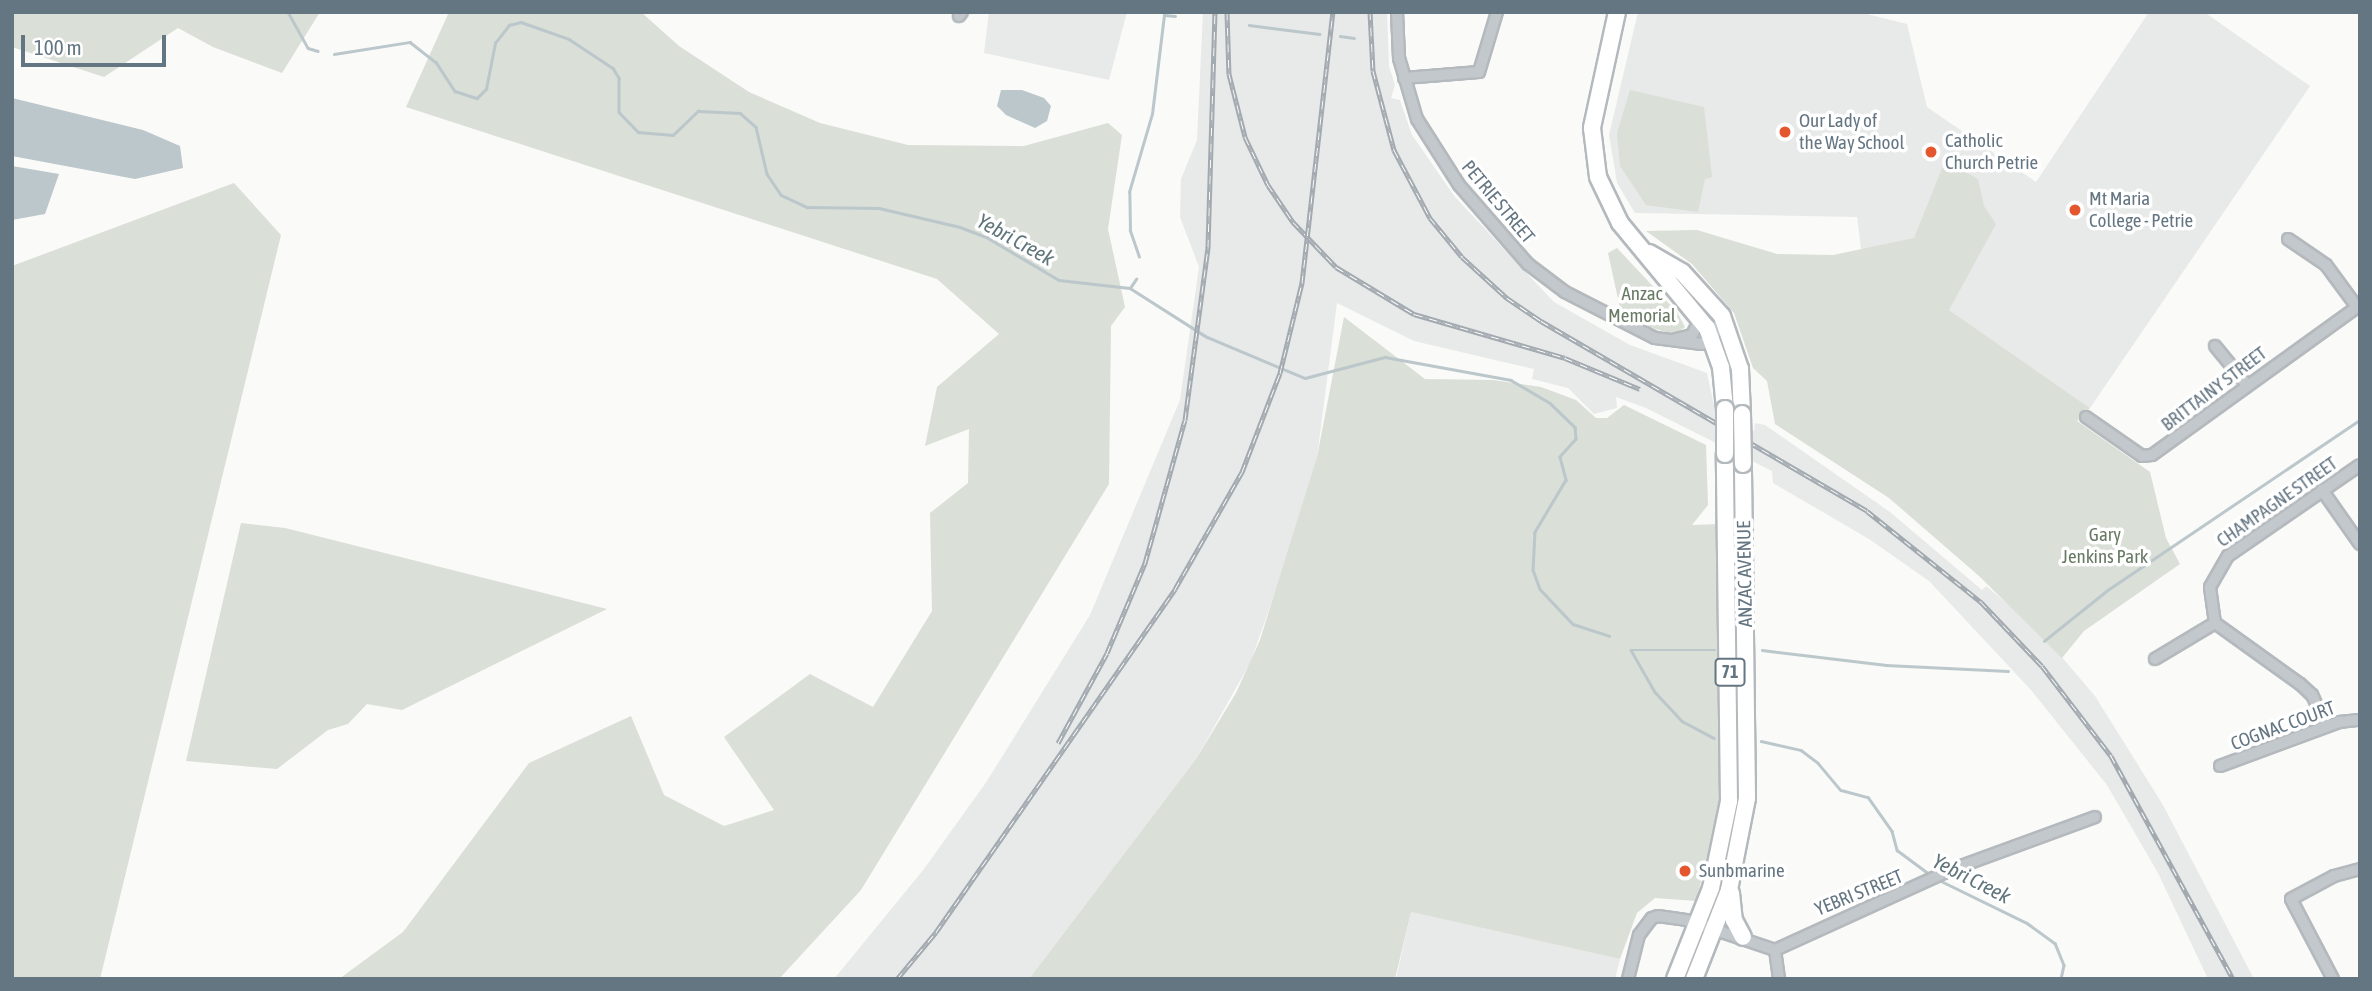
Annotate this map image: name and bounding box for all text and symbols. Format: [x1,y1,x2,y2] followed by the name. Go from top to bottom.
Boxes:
[24,21,170,65] scale bar
[34,35,82,59] text: 100 m
[1799,110,1905,154] place label: Our Lady of the Way School
[1777,124,1793,140] marker: Our Lady of the Way School
[1945,130,2038,174] place label: Catholic Church Petrie
[1923,144,1939,160] marker: Catholic Church Petrie
[1457,156,1539,248] street label: PETRIE STREET
[2089,188,2193,232] place label: Mt Maria College - Petrie
[2067,202,2083,218] marker: Mt Maria College - Petrie
[973,208,1059,270] water label: Yebri Creek
[1608,283,1676,327] park label: Anzac Memorial
[2157,342,2271,436] street label: BRITTAINY STREET
[2212,452,2342,552] street label: CHAMPAGNE STREET
[1733,521,1757,627] street label: ANZAC AVENUE
[2062,524,2148,568] park label: Gary Jenkins Park
[1714,658,1746,686] road number: 71
[2228,697,2338,755] street label: COGNAC COURT
[1929,848,2015,908] water label: Yebri Creek
[1699,860,1785,882] place label: Sunbmarine
[1677,863,1693,879] marker: Sunbmarine
[1812,865,1906,921] street label: YEBRI STREET

